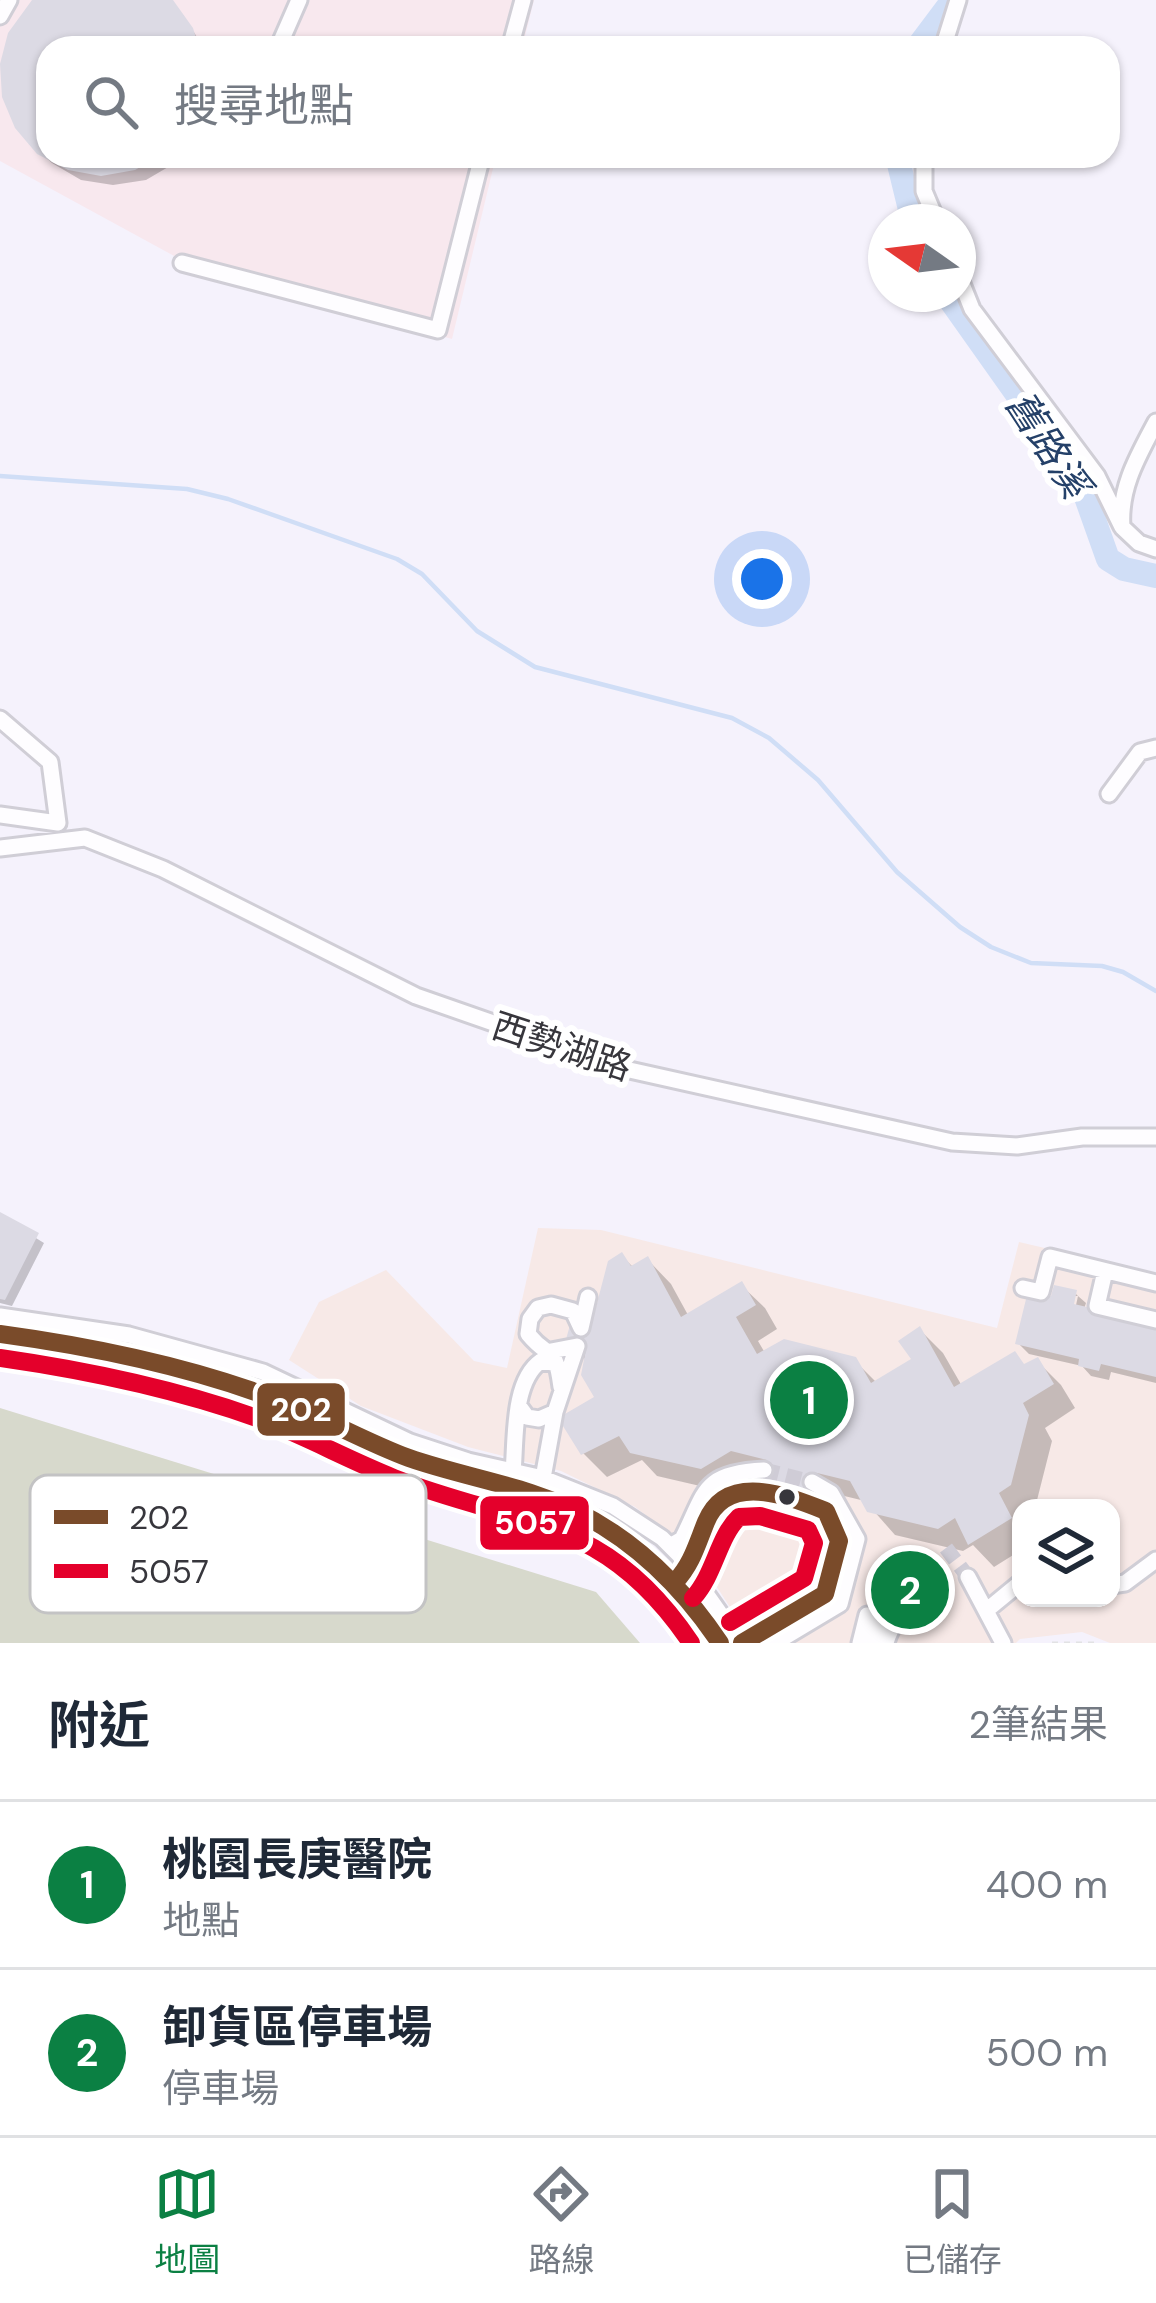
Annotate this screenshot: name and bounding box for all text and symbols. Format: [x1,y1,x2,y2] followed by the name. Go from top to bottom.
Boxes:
[36,36,1120,168] search box
[78,69,144,135] icon: search
[174,76,354,135] text: 搜尋地點
[868,204,976,312] north arrow
[994,381,1104,511] water label: 舊路溪
[732,549,792,609] your location
[486,1002,638,1091] street label: 西勢湖路
[770,1355,848,1445] pin: 1
[255,1381,347,1438] line badge: 202
[270,1388,332,1431] text: 202
[30,1475,426,1613] legend
[776,1486,798,1508] unlabelled marker
[478,1494,591,1552] line badge: 5057
[129,1496,189,1539] text: 202
[1012,1499,1120,1607] map controls
[1012,1499,1120,1607] button: layers
[494,1501,576,1544] text: 5057
[871,1545,949,1635] pin: 2
[129,1550,209,1593] text: 5057
[48,1692,150,1759] text: 附近
[969,1699,1108,1750] text: 2筆結果
[162,1830,432,1889] text: 桃園長庚醫院
[80,1859,94,1910] text: 1
[986,1859,1108,1910] text: 400 m
[162,1895,240,1946] text: 地點
[162,1998,432,2057] text: 卸貨區停車場
[76,2027,98,2078] text: 2
[986,2027,1108,2078] text: 500 m
[162,2063,279,2114] text: 停車場
[154,2161,220,2281] tab: 地圖
[528,2161,594,2281] tab: 路線
[903,2161,1002,2281] tab: 已儲存

